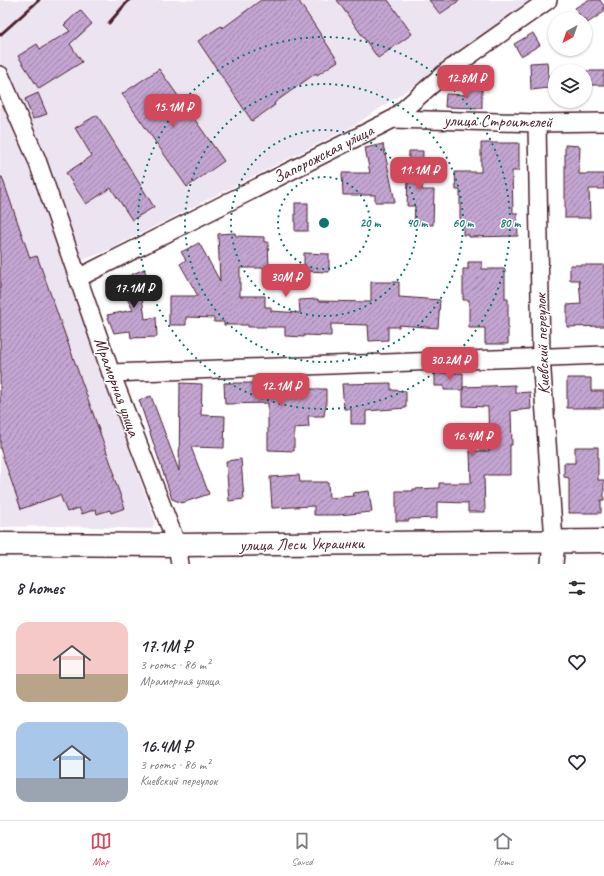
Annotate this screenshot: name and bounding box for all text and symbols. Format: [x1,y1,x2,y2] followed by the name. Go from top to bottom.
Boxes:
[548,12,592,56] north arrow
[548,12,592,108] map controls
[548,64,592,108] button: layers
[429,65,503,99] pin: 12.8M ₽
[446,70,486,86] text: 12.8M ₽
[136,94,210,128] pin: 15.1M ₽
[153,99,193,115] text: 15.1M ₽
[443,110,553,132] street label: улица Строителей
[269,119,378,188] street label: Запорожская улица
[382,157,456,191] pin: 11.1M ₽
[399,162,439,178] text: 11.1M ₽
[360,215,381,231] text: 20 m
[407,215,428,231] text: 40 m
[453,215,475,231] text: 60 m
[500,215,521,231] text: 80 m
[317,216,331,230] centre of rings
[258,264,314,298] pin: 30M ₽
[270,269,302,285] text: 30M ₽
[97,275,171,309] pin: 17.1M ₽
[114,280,154,296] text: 17.1M ₽
[530,291,554,395] street label: Киевский переулок
[89,335,145,441] street label: Мраморная улица
[413,347,487,381] pin: 30.2M ₽
[430,352,470,368] text: 30.2M ₽
[244,373,318,407] pin: 12.1M ₽
[261,378,301,394] text: 12.1M ₽
[435,423,509,457] pin: 16.4M ₽
[452,428,492,444] text: 16.4M ₽
[239,532,366,556] street label: улица Леси Украинки
[566,577,588,599] icon: filters
[16,578,64,599] text: 8 homes
[140,636,192,657] text: 17.1M ₽
[48,638,96,686] icon: home
[566,651,588,673] icon: heart
[140,657,210,673] text: 3 rooms · 86 m²
[140,673,220,689] text: Мраморная улица
[140,736,192,757] text: 16.4M ₽
[48,738,96,786] icon: home
[566,751,588,773] icon: heart
[140,757,210,773] text: 3 rooms · 86 m²
[140,773,217,789] text: Киевский переулок
[90,830,112,868] tab: Map
[291,830,313,868] tab: Saved
[492,830,514,868] tab: Home

